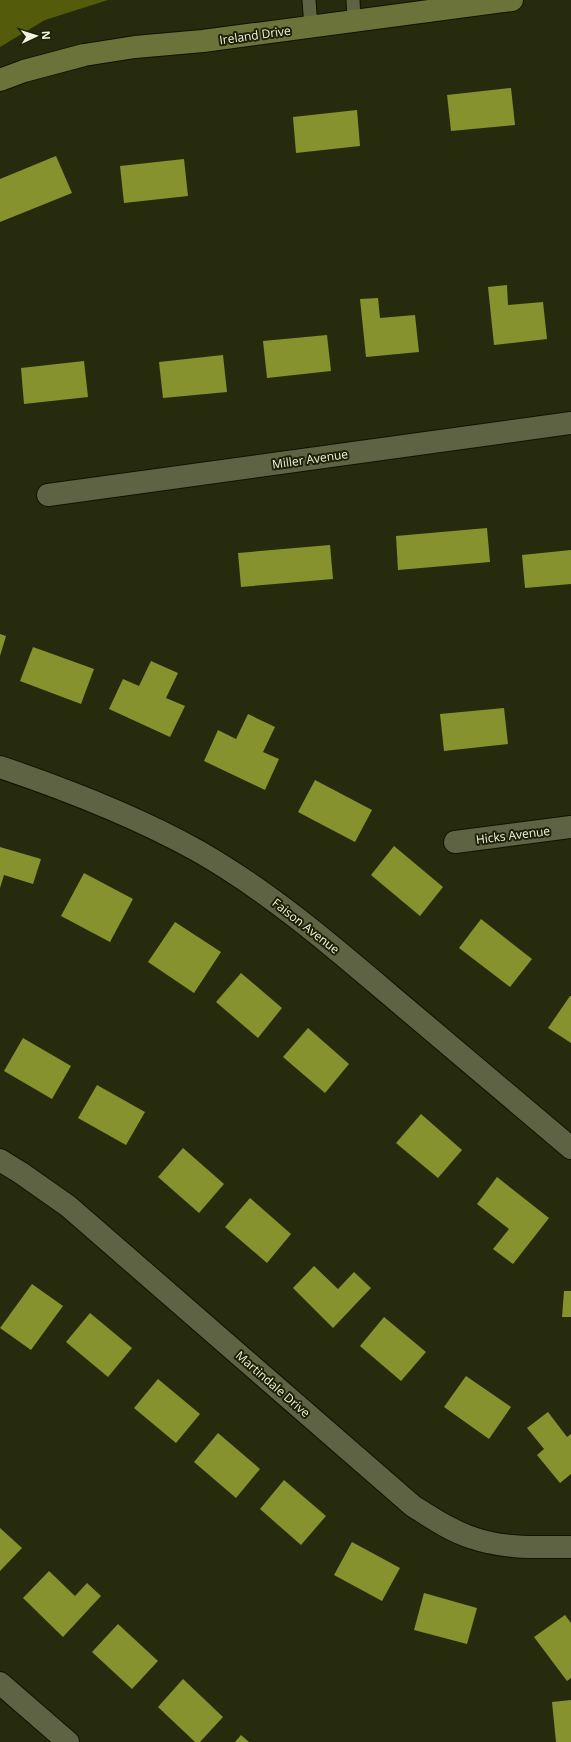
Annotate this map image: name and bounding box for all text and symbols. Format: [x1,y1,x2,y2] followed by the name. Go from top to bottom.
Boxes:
[16,16,56,56] north arrow
[218,22,292,48] street label: Ireland Drive
[39,30,54,40] text: N
[271,445,349,473] street label: Miller Avenue
[475,822,551,848] street label: Hicks Avenue
[269,894,343,958] street label: Faison Avenue
[232,1347,314,1421] street label: Martindale Drive

